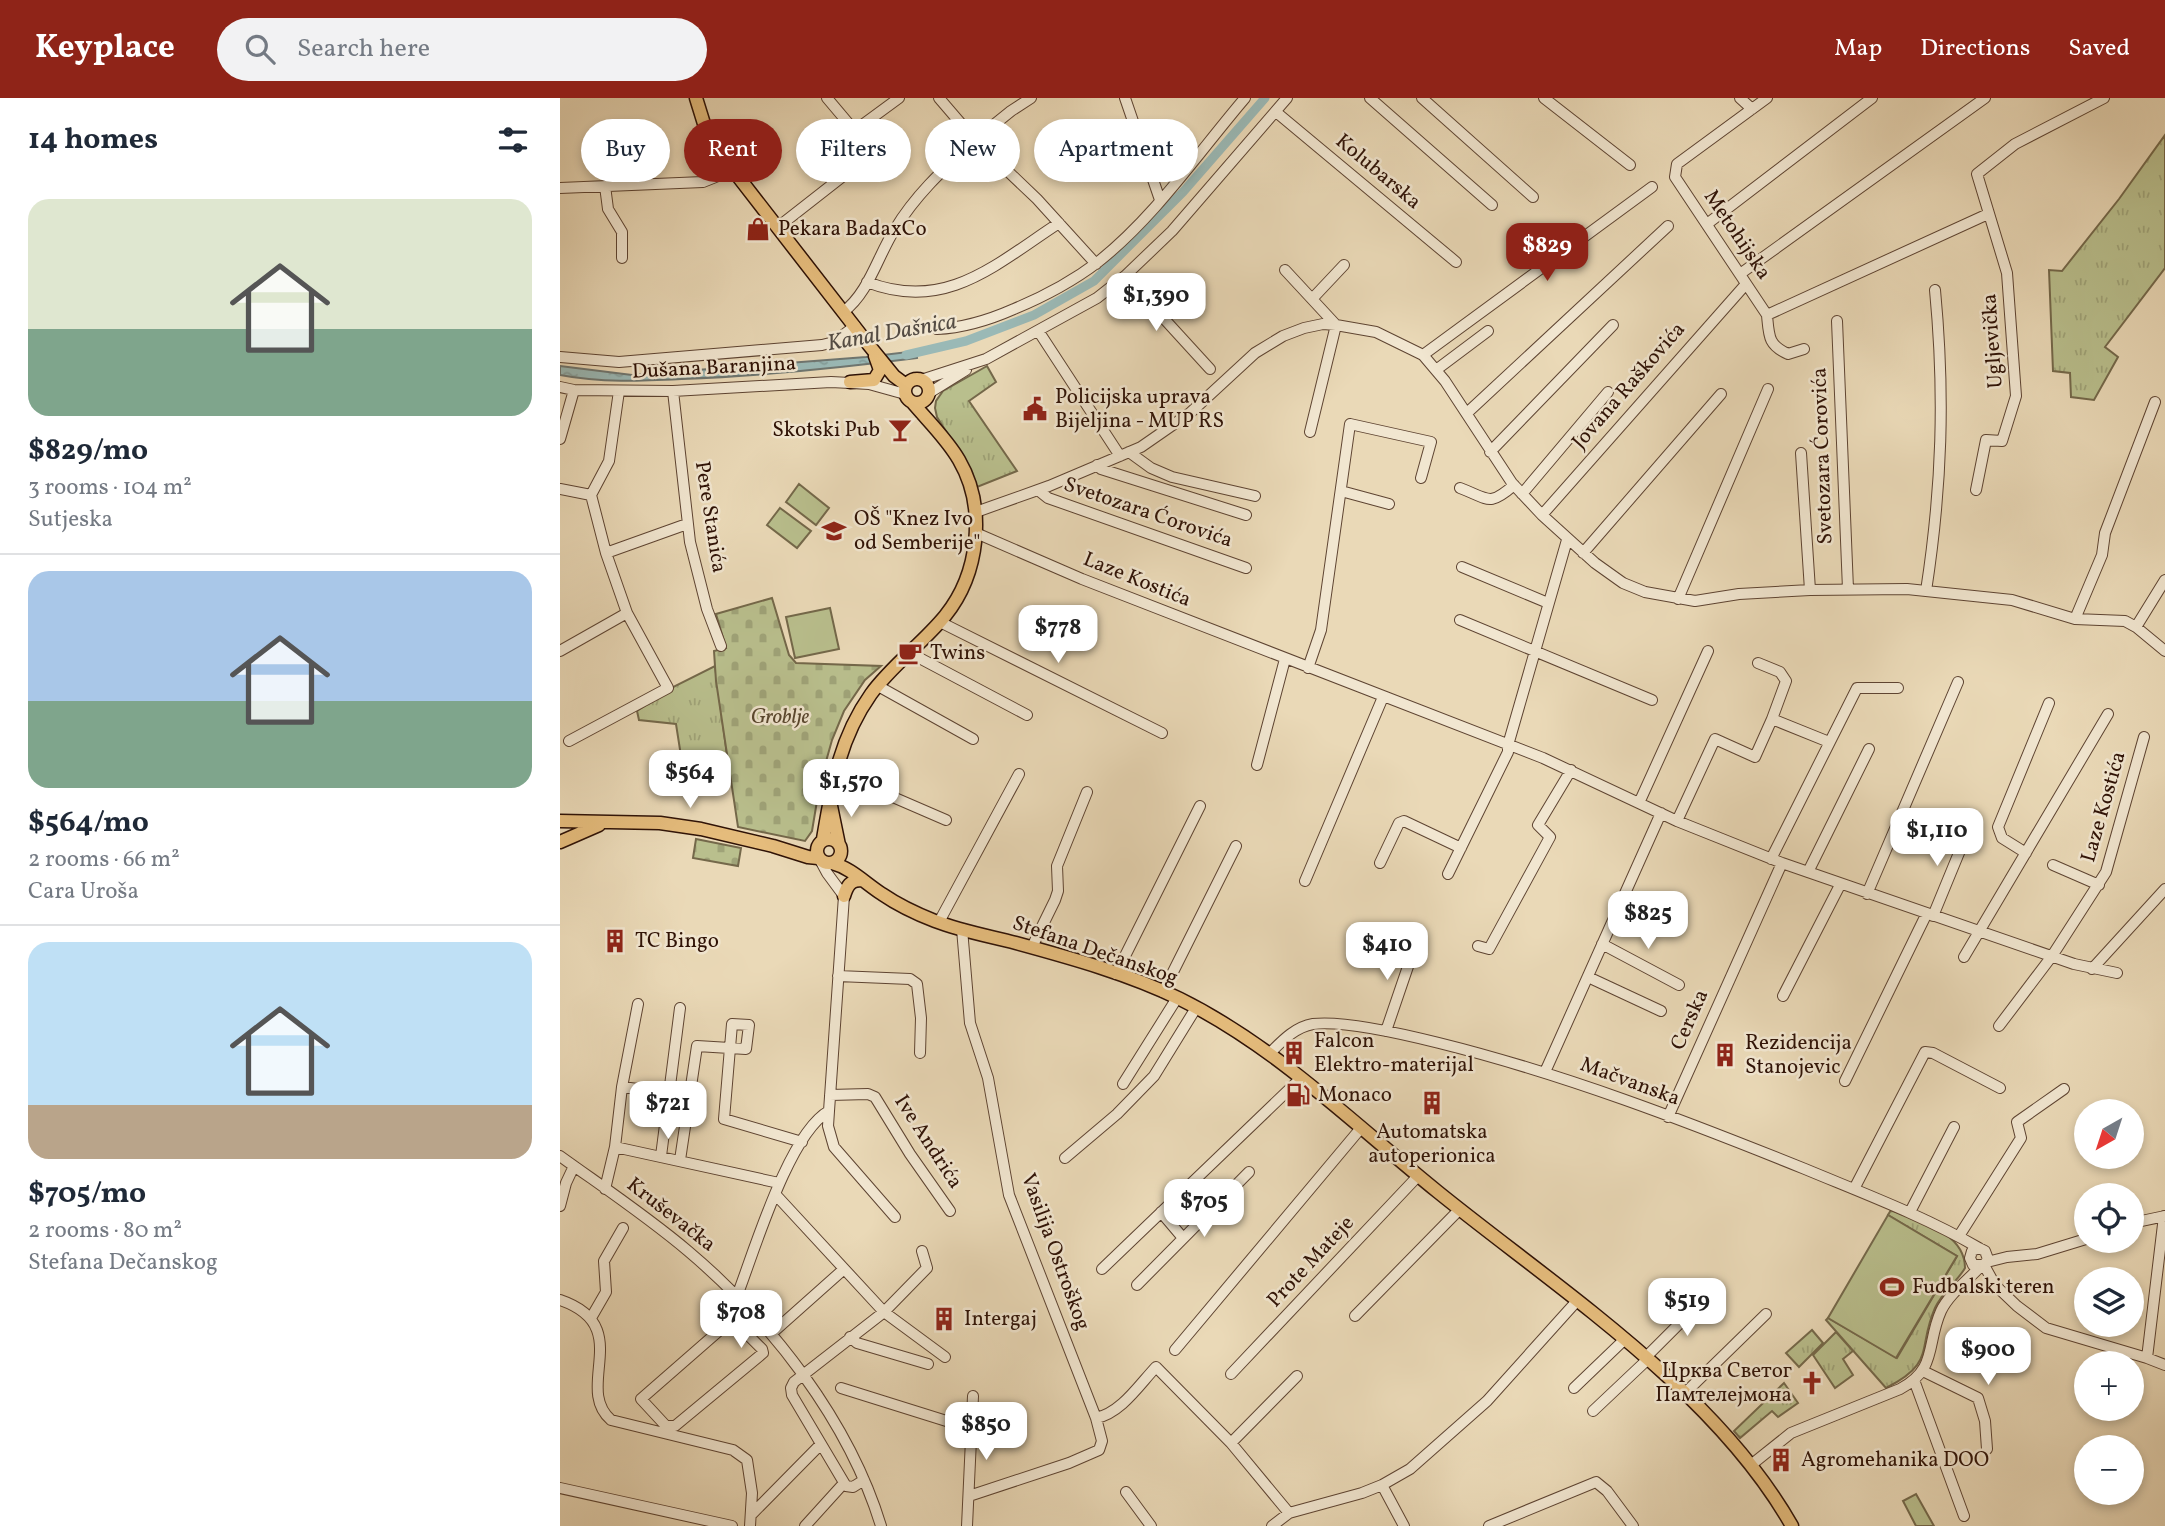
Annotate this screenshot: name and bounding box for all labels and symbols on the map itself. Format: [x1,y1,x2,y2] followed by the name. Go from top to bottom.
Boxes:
[1329,127,1427,217] street label: Kolubarska
[1696,184,1778,286] street label: Metohijska
[744,215,772,243] shop icon: Pekara BadaxCo
[778,215,927,244] place label: Pekara BadaxCo
[1506,223,1588,283] pin: $829
[1099,274,1213,333] pin: $1,390
[1975,293,2011,389] street label: Ugljevička
[825,306,959,360] water label: Kanal Dašnica
[1566,316,1692,456] street label: Jovana Raškovića
[631,349,797,387] street label: Dušana Baranjina
[1805,367,1841,545] street label: Svetozara Ćorovića
[1055,383,1224,436] place label: Policijska uprava Bijeljina - MUP RS
[1021,395,1049,423] public building icon: Policijska uprava Bijeljina - MUP RS
[772,416,880,445] place label: Skotski Pub
[886,416,914,444] bar icon: Skotski Pub
[687,459,733,575] street label: Pere Stanića
[1060,470,1236,556] street label: Svetozara Ćorovića
[854,505,980,558] place label: OŠ "Knez Ivo od Semberije"
[820,517,848,545] school or university icon: OŠ "Knez Ivo od Semberije"
[1079,545,1195,615] street label: Laze Kostića
[1017,606,1099,665] pin: $778
[896,639,924,667] cafe icon: Twins
[930,639,985,668] place label: Twins
[751,703,810,732] park label: Groblje
[2074,748,2134,866] street label: Laze Kostića
[649,750,731,810] pin: $564
[794,760,908,819] pin: $1,570
[1880,808,1994,868] pin: $1,110
[1607,892,1689,951] pin: $825
[1008,909,1182,993] street label: Stefana Dečanskog
[1346,922,1428,982] pin: $410
[601,927,629,955] building icon: TC Bingo
[635,927,719,956] place label: TC Bingo
[1664,985,1716,1055] street label: Cerska
[1314,1027,1474,1080] place label: Falcon Elektro-materijal
[1745,1029,1852,1082] place label: Rezidencija Stanojevic
[1280,1039,1308,1067] building icon: Falcon Elektro-materijal
[1711,1041,1739,1069] building icon: Rezidencija Stanojevic
[1576,1051,1684,1113] street label: Mačvanska
[1284,1081,1312,1109] fuel station icon: Monaco
[1318,1081,1392,1110] place label: Monaco
[627,1082,709,1141] pin: $721
[887,1089,969,1195] street label: Ive Andrića
[1418,1089,1446,1117] building icon: Automatska autoperionica
[2074,1099,2144,1169] north arrow
[1368,1118,1496,1171] place label: Automatska autoperionica
[1013,1170,1097,1334] street label: Vasilija Ostroškog
[620,1171,722,1259] street label: Kruševačka
[1163,1180,1245,1239] pin: $705
[1261,1210,1361,1314] street label: Prote Mateje
[1878,1273,1906,1301] sports icon: Fudbalski teren
[1912,1273,2054,1302] place label: Fudbalski teren
[1646,1278,1728,1338] pin: $519
[700,1290,782,1350] pin: $708
[930,1305,958,1333] building icon: Intergaj
[964,1305,1037,1334] place label: Intergaj
[1947,1328,2029,1387] pin: $900
[1655,1357,1792,1410] place label: Црква Светог Памтелејмона
[1798,1369,1826,1397] church icon: Црква Светог Памтелејмона
[945,1402,1027,1462] pin: $850
[1767,1446,1795,1474] building icon: Agromehanika DOO
[1801,1446,1989,1475] place label: Agromehanika DOO

